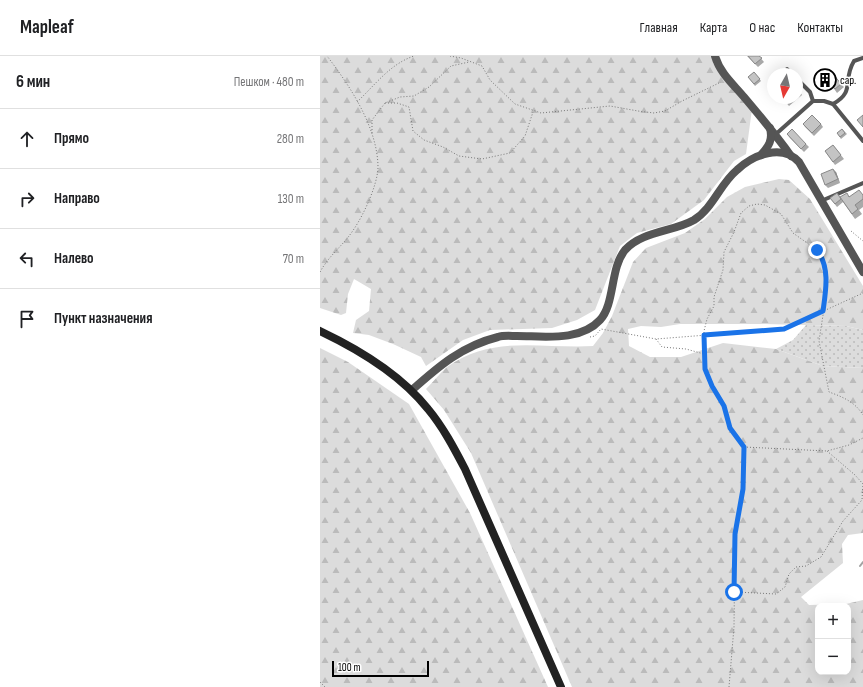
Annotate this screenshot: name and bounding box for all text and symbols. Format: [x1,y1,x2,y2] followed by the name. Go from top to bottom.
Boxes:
[20,16,74,39] text: Mapleaf
[640,19,678,36] text: Главная
[700,19,727,36] text: Карта
[749,19,775,36] text: О нас
[797,19,843,36] text: Контакты
[812,67,838,93] building icon: сар.
[767,68,803,104] north arrow
[16,72,50,92] text: 6 мин
[840,73,856,88] place label: сар.
[234,74,304,90] text: Пешком · 480 m
[16,128,38,150] icon: ahead
[54,129,89,148] text: Прямо
[277,131,304,147] text: 280 m
[16,188,38,210] icon: right
[54,189,100,208] text: Направо
[278,191,304,207] text: 130 m
[808,241,826,259] route end
[16,248,38,270] icon: left
[54,249,94,268] text: Налево
[283,251,304,267] text: 70 m
[16,308,38,330] icon: arrive
[54,309,152,328] text: Пункт назначения
[725,583,743,601] route start
[815,603,851,675] map controls
[815,603,851,639] button: +
[815,639,851,675] button: −
[332,659,429,678] scale bar
[338,661,360,674] text: 100 m

